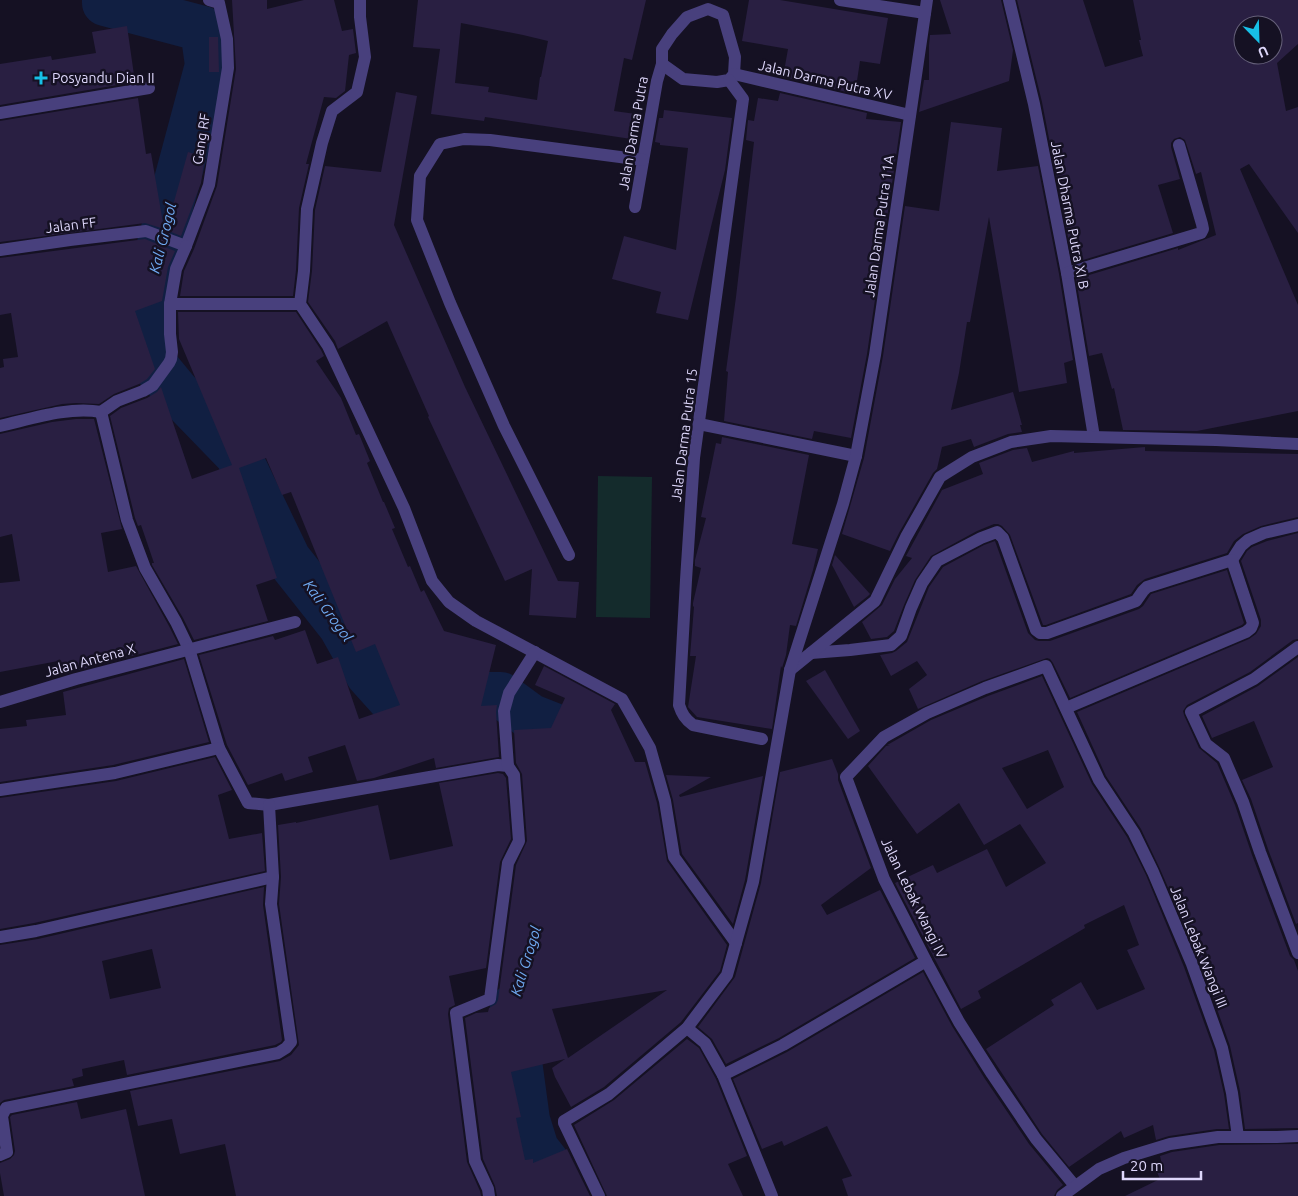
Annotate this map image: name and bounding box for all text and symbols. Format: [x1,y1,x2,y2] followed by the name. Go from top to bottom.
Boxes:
[1233,15,1283,65] north arrow
[1255,43,1271,61] text: U
[757,57,893,103] street label: Jalan Darma Putra XV
[52,70,155,86] place label: Posyandu Dian II
[34,71,48,85] marker: Posyandu Dian II
[615,75,651,191] street label: Jalan Darma Putra
[189,112,213,166] street label: Gang RF
[1048,139,1092,291] street label: Jalan Dharma Putra XI B
[861,154,897,298] street label: Jalan Darma Putra 11A
[146,200,180,275] water label: Kali Grogol
[45,214,97,236] street label: Jalan FF
[668,367,700,503] street label: Jalan Darma Putra 15
[300,576,357,646] water label: Kali Grogol
[43,640,138,680] street label: Jalan Antena X
[878,835,950,961] street label: Jalan Lebak Wangi IV
[1167,884,1231,1010] street label: Jalan Lebak Wangi III
[507,923,544,998] water label: Kali Grogol
[1123,1148,1200,1180] scale bar
[1130,1157,1163,1174] text: 20 m

